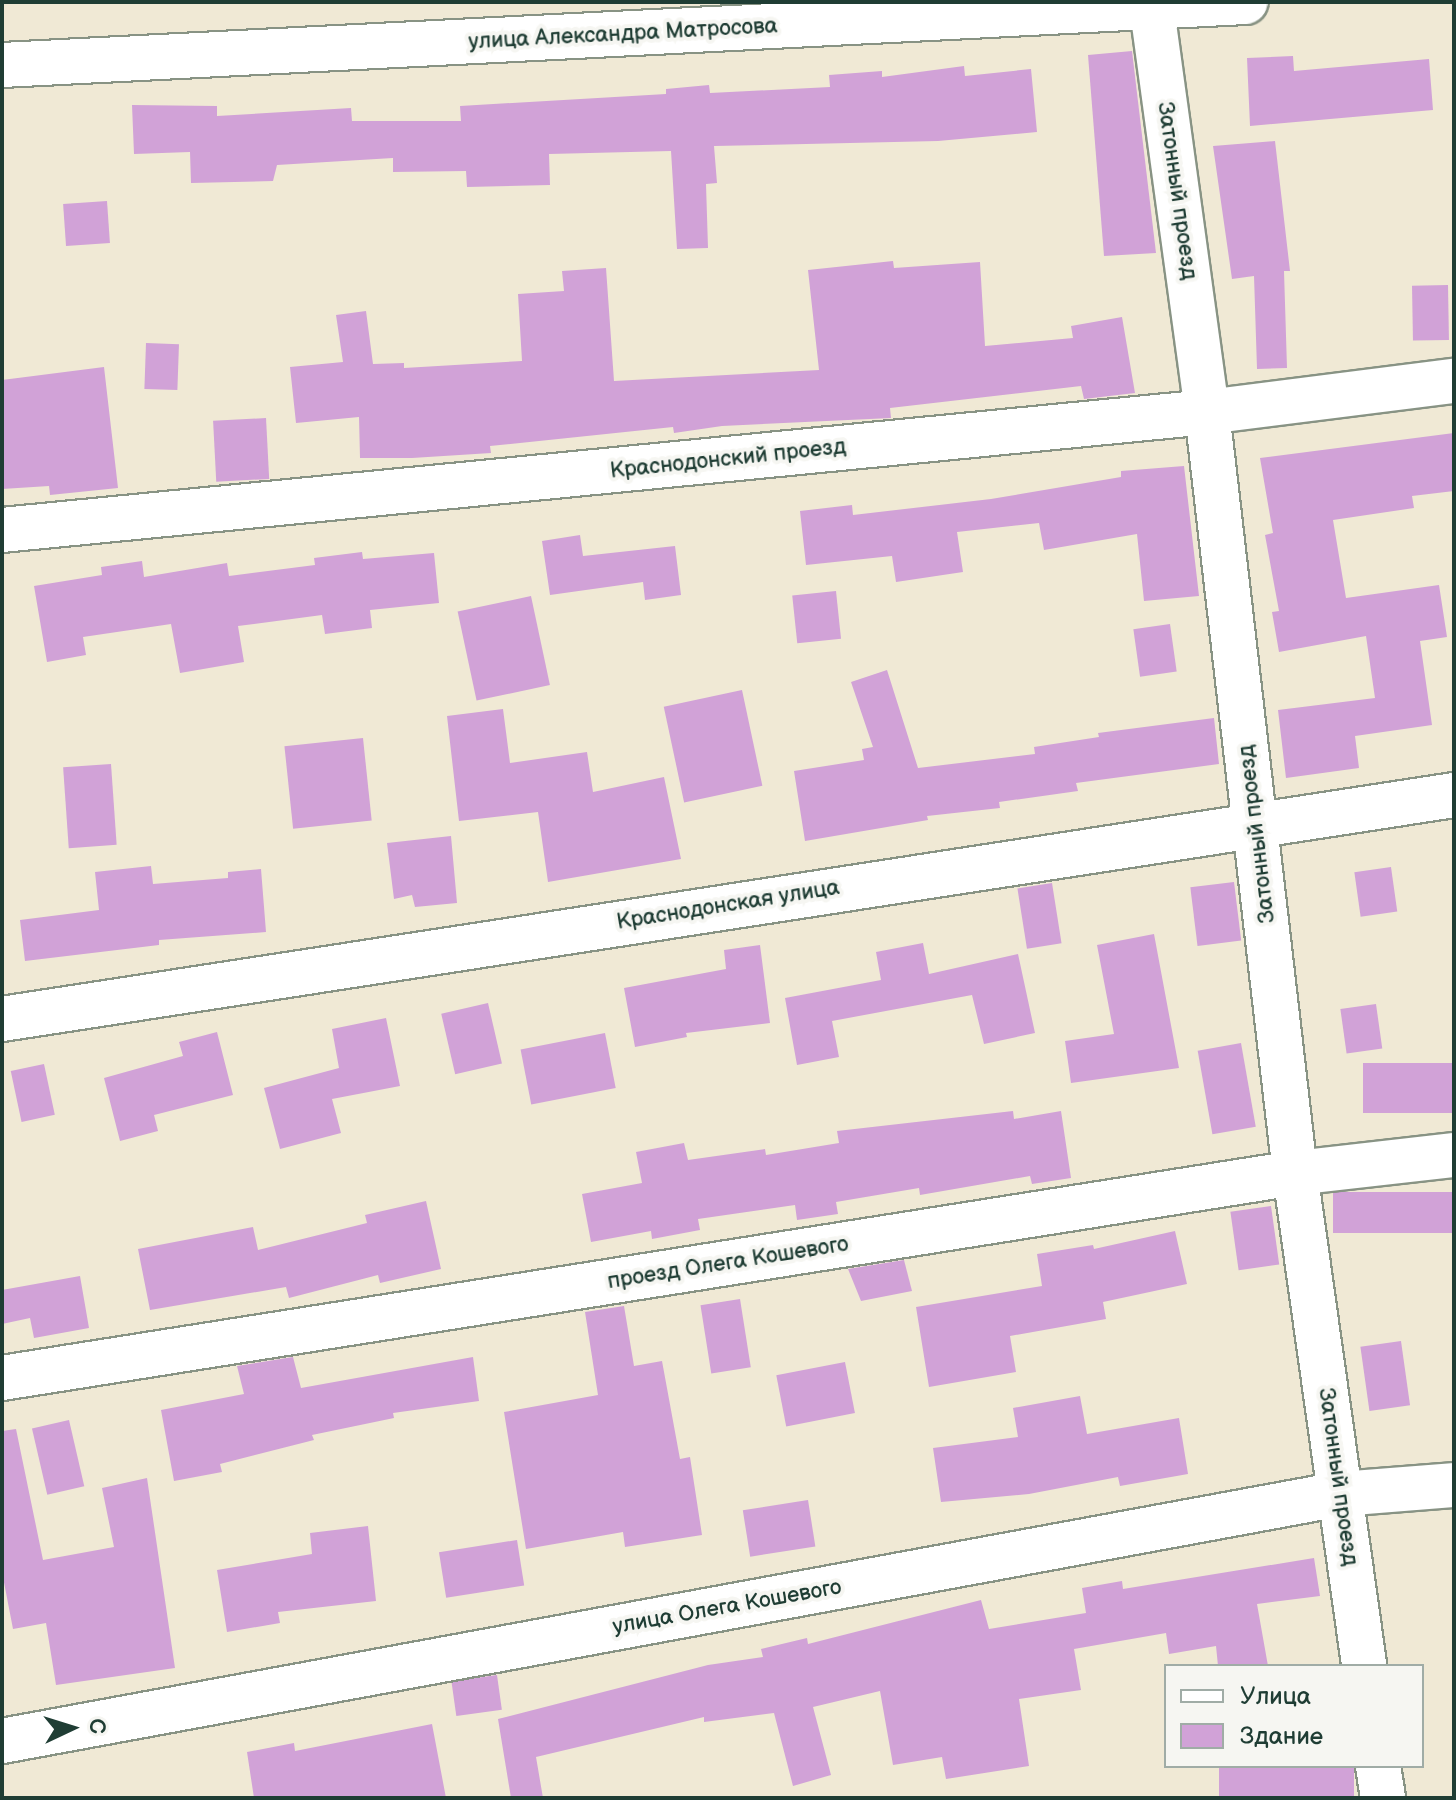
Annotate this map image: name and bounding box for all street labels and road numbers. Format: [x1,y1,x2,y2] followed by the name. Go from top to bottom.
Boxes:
[468,13,778,55] street label: улица Александра Матросова
[1151,100,1203,282] street label: Затонный проезд
[609,433,847,485] street label: Краснодонский проезд
[1233,743,1281,925] street label: Затонный проезд
[615,874,841,936] street label: Краснодонская улица
[606,1231,850,1295] street label: проезд Олега Кошевого
[1312,1386,1364,1568] street label: Затонный проезд
[611,1574,843,1640] street label: улица Олега Кошевого

